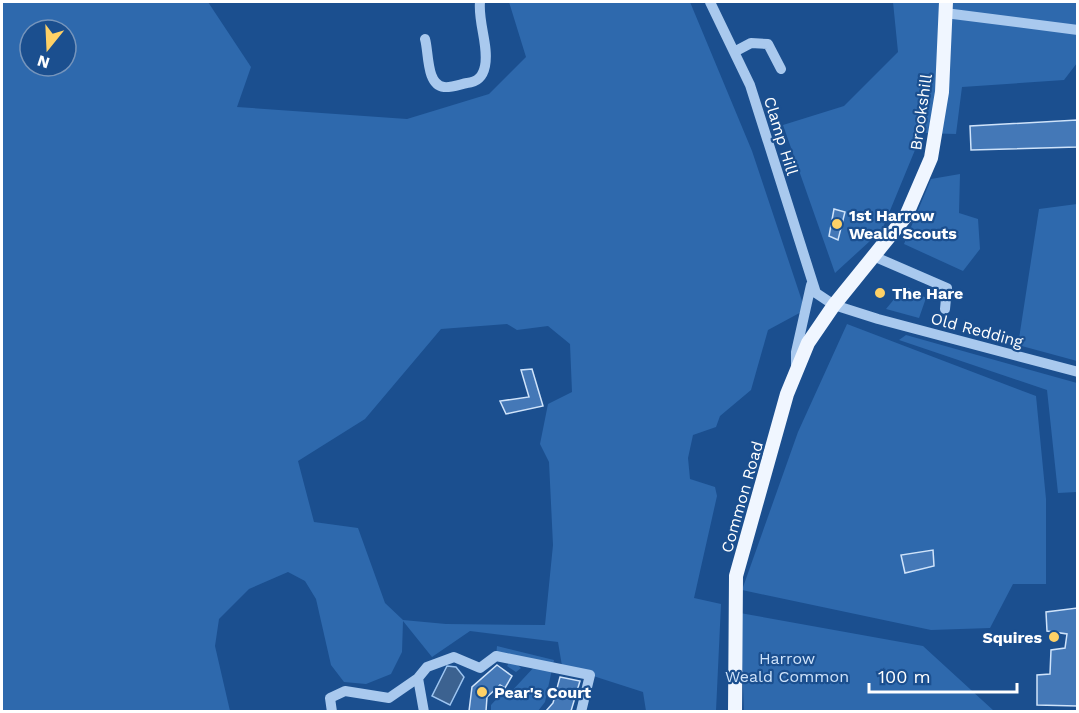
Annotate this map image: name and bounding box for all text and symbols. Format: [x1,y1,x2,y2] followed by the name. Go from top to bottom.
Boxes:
[18,18,78,78] north arrow
[35,51,52,73] text: N
[906,72,936,152] street label: Brookshill
[760,94,802,178] street label: Clamp Hill
[849,206,957,243] place label: 1st Harrow Weald Scouts
[830,217,844,231] marker: 1st Harrow Weald Scouts
[892,284,963,303] place label: The Hare
[873,286,887,300] marker: The Hare
[929,309,1026,352] street label: Old Redding
[717,439,767,555] street label: Common Road
[983,628,1042,647] place label: Squires
[1047,630,1061,644] marker: Squires
[725,649,849,686] park label: Harrow Weald Common
[869,656,1018,694] scale bar
[878,666,931,687] text: 100 m
[494,683,591,702] place label: Pear's Court
[475,685,489,699] marker: Pear's Court

